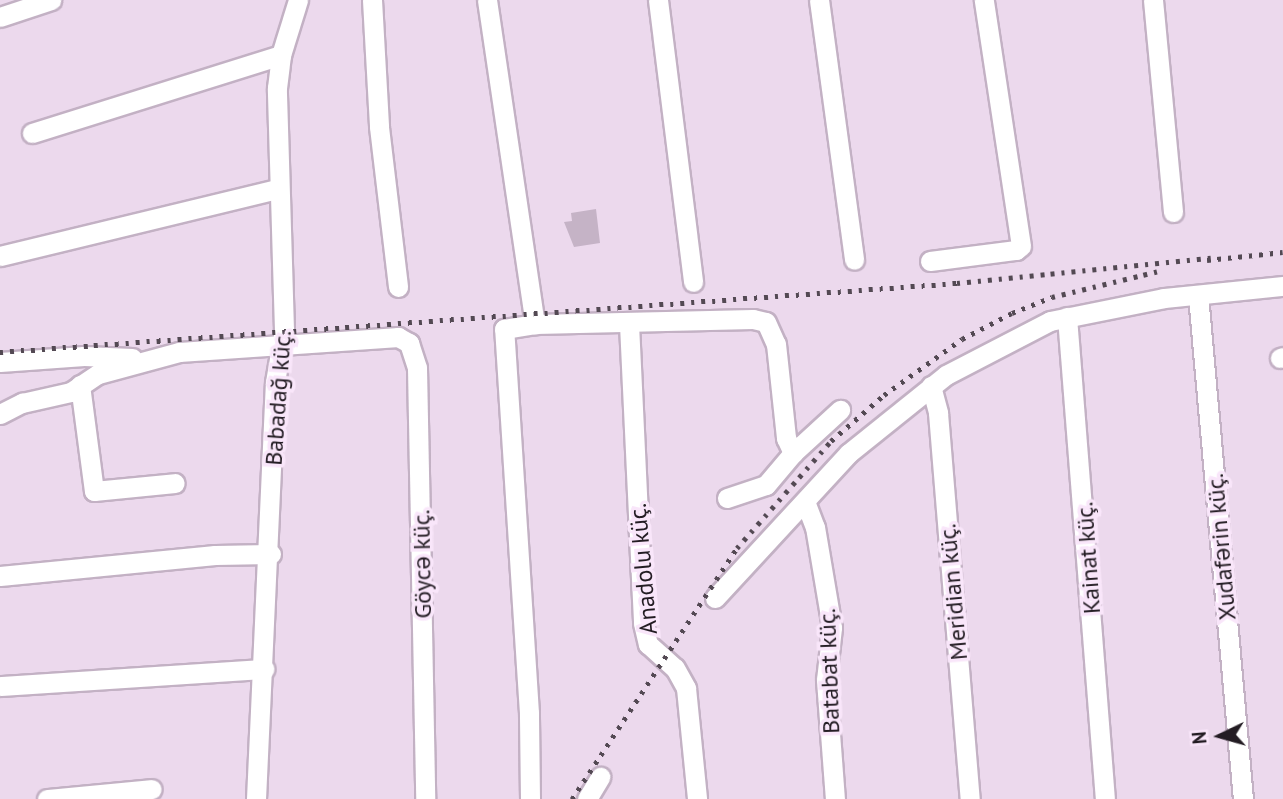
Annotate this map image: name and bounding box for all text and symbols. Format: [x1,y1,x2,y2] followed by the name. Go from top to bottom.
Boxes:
[259,330,297,466] street label: Babadağ küç.
[1200,472,1242,622] street label: Xudafərin küç.
[1070,501,1106,615] street label: Kainat küç.
[623,502,663,636] street label: Anadolu küç.
[407,509,437,619] street label: Göycə küç.
[933,523,973,661] street label: Meridian küç.
[812,608,846,734] street label: Batabat küç.
[1185,701,1255,771] north arrow
[1187,731,1212,745] text: N

